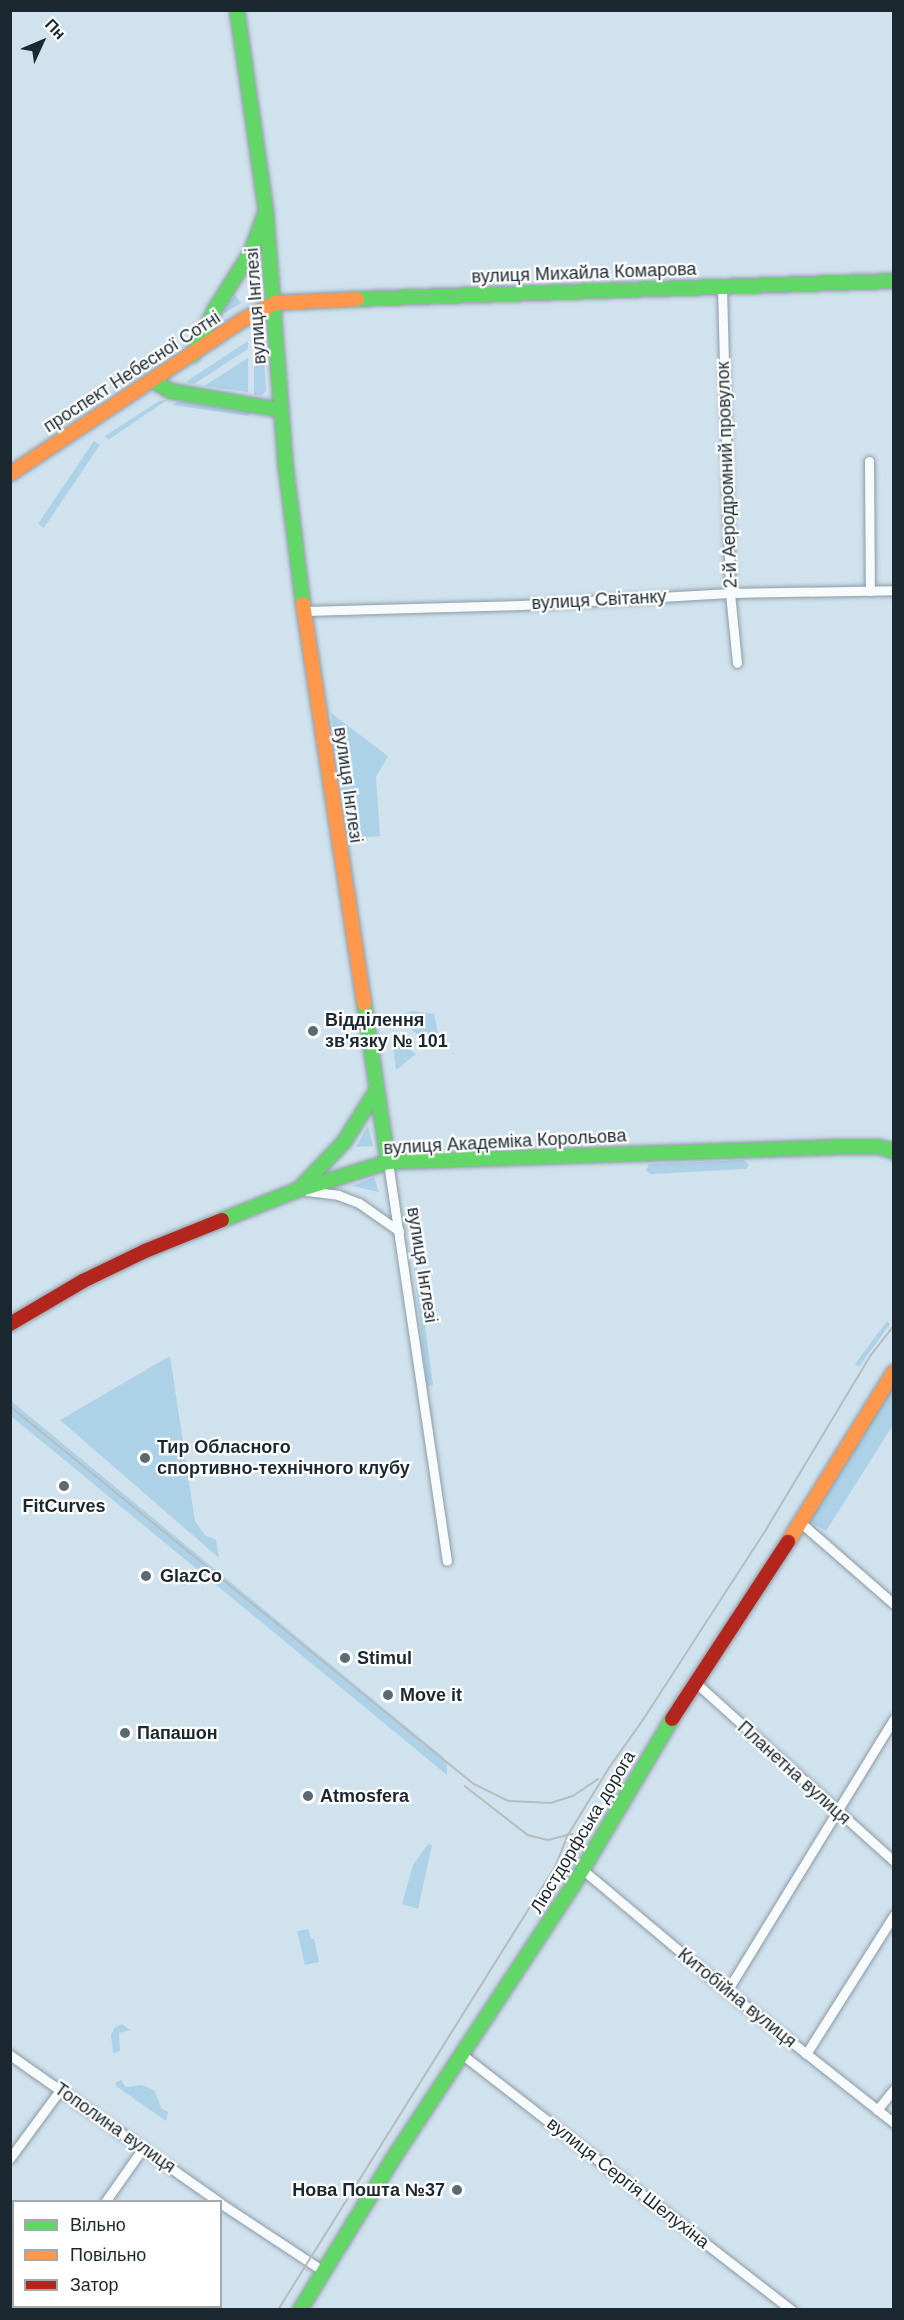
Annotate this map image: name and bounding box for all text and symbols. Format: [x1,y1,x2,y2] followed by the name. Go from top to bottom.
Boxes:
[12,12,72,72] north arrow
[42,16,69,43] text: Пн
[241,247,271,365] street label: вулиця Інглезі
[471,258,697,288] street label: вулиця Михайла Комарова
[40,307,224,437] street label: проспект Небесної Сотні
[712,361,742,589] street label: 2-й Аеродромний провулок
[531,586,667,614] street label: вулиця Світанку
[329,726,367,844] street label: вулиця Інглезі
[325,1010,448,1052] place label: Відділення зв'язку № 101
[306,1024,320,1038] marker: Відділення зв'язку № 101
[383,1125,627,1159] street label: вулиця Академіка Корольова
[402,1206,442,1324] street label: вулиця Інглезі
[157,1437,410,1480] place label: Тир Обласного спортивно-технічного клубу
[138,1451,152,1465] marker: Тир Обласного спортивно-технічного клубу
[57,1479,71,1493] marker: FitCurves
[22,1495,106,1517] place label: FitCurves
[160,1565,222,1587] place label: GlazCo
[137,1567,155,1585] marker: GlazCo
[357,1647,412,1669] place label: Stimul
[338,1651,352,1665] marker: Stimul
[400,1684,462,1706] place label: Move it
[381,1688,395,1702] marker: Move it
[733,1717,855,1829] street label: Планетна вулиця
[137,1722,218,1744] place label: Папашон
[118,1726,132,1740] marker: Папашон
[526,1747,640,1917] street label: Люстдорфська дорога
[320,1785,409,1807] place label: Atmosfera
[301,1789,315,1803] marker: Atmosfera
[673,1944,801,2052] street label: Китобійна вулиця
[50,2078,180,2178] street label: Тополина вулиця
[543,2113,713,2253] street label: вулиця Сергія Шелухіна
[292,2179,445,2201] place label: Нова Пошта №37
[450,2183,464,2197] marker: Нова Пошта №37
[12,2200,222,2308] legend
[70,2215,126,2235] text: Вільно
[70,2245,146,2265] text: Повільно
[70,2275,119,2295] text: Затор

